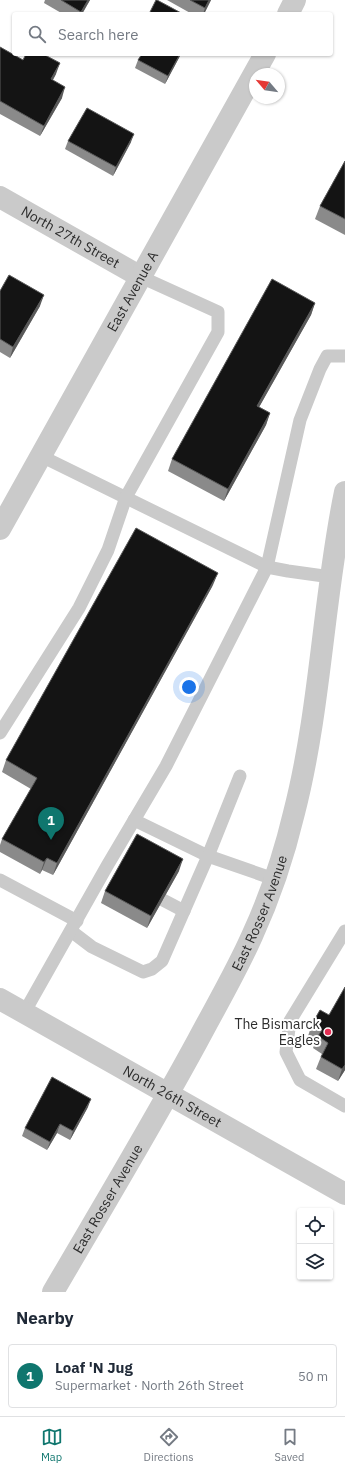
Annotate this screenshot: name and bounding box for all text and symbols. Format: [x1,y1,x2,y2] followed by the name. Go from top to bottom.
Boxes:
[12,12,333,56] search box
[26,23,48,45] icon: search
[58,25,138,44] text: Search here
[249,68,285,104] north arrow
[18,202,123,272] street label: North 27th Street
[103,248,162,335] street label: East Avenue A
[179,677,199,697] your location
[38,807,64,840] pin: 1
[228,853,291,974] street label: East Rosser Avenue
[234,1015,321,1049] place label: The Bismarck Eagles
[323,1027,333,1037] marker: The Bismarck Eagles
[120,1061,225,1132] street label: North 26th Street
[69,1141,147,1257] street label: East Rosser Avenue
[297,1208,333,1280] map controls
[297,1208,333,1244] button: locate
[297,1244,333,1280] button: layers
[16,1307,74,1329] text: Nearby
[55,1358,133,1377] text: Loaf 'N Jug
[26,1368,34,1385] text: 1
[298,1368,328,1385] text: 50 m
[55,1377,244,1394] text: Supermarket · North 26th Street
[41,1426,63,1464] tab: Map
[144,1426,194,1464] tab: Directions
[275,1426,304,1464] tab: Saved

